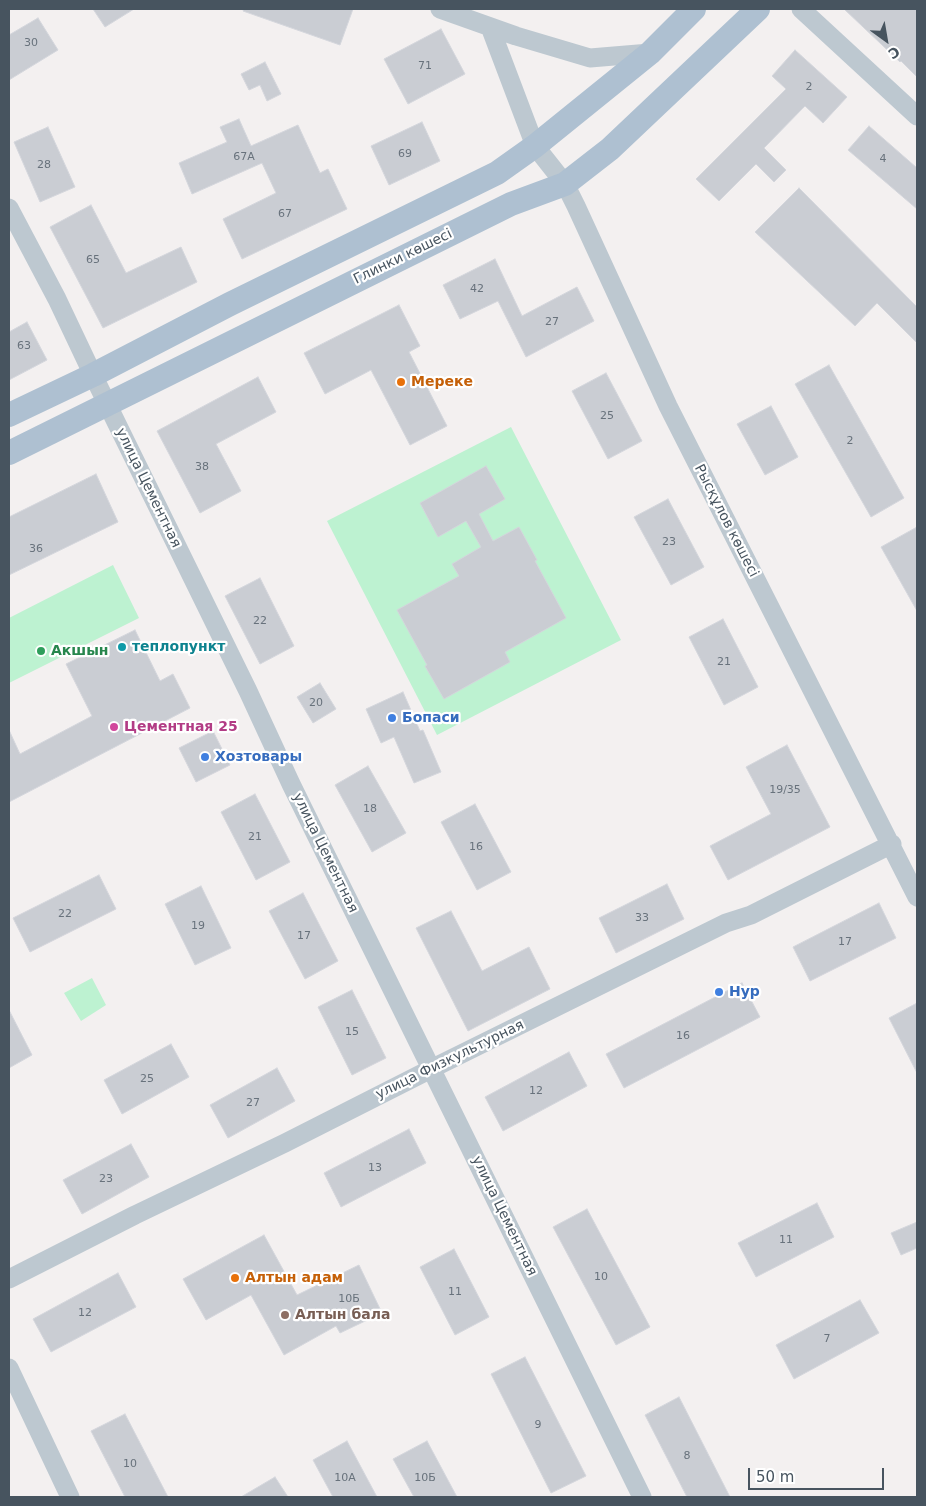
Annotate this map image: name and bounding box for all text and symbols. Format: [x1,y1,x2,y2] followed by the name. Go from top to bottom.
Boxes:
[861,15,911,65] north arrow
[24,36,38,50] house number: 30
[885,43,903,62] text: С
[418,59,432,73] house number: 71
[806,80,812,94] house number: 2
[398,147,412,161] house number: 69
[233,150,255,164] house number: 67А
[880,152,886,166] house number: 4
[37,158,51,172] house number: 28
[278,207,292,221] house number: 67
[351,226,455,288] street label: Глинки көшесі
[86,253,100,267] house number: 65
[470,282,484,296] house number: 42
[545,315,559,329] house number: 27
[17,339,31,353] house number: 63
[411,374,473,390] place label: Мереке
[395,376,407,388] marker: Мереке
[600,409,614,423] house number: 25
[112,425,184,551] street label: улица Цементная
[847,434,853,448] house number: 2
[195,460,209,474] house number: 38
[690,462,762,580] street label: Рысқұлов көшесі
[662,535,676,549] house number: 23
[29,542,43,556] house number: 36
[253,614,267,628] house number: 22
[132,639,225,655] place label: теплопункт
[116,641,128,653] marker: теплопункт
[51,643,109,659] place label: Акшын
[35,645,47,657] marker: Акшын
[717,655,731,669] house number: 21
[309,696,323,710] house number: 20
[402,710,460,726] place label: Бопаси
[386,712,398,724] marker: Бопаси
[124,719,238,735] place label: Цементная 25
[108,721,120,733] marker: Цементная 25
[215,749,302,765] place label: Хозтовары
[199,751,211,763] marker: Хозтовары
[769,783,801,797] house number: 19/35
[289,790,361,916] street label: улица Цементная
[363,802,377,816] house number: 18
[248,830,262,844] house number: 21
[469,840,483,854] house number: 16
[58,907,72,921] house number: 22
[635,911,649,925] house number: 33
[191,919,205,933] house number: 19
[297,929,311,943] house number: 17
[838,935,852,949] house number: 17
[729,984,760,1000] place label: Нур
[713,986,725,998] marker: Нур
[373,1017,527,1103] street label: улица Физкультурная
[345,1025,359,1039] house number: 15
[676,1029,690,1043] house number: 16
[140,1072,154,1086] house number: 25
[529,1084,543,1098] house number: 12
[246,1096,260,1110] house number: 27
[468,1153,540,1279] street label: улица Цементная
[368,1161,382,1175] house number: 13
[99,1172,113,1186] house number: 23
[779,1233,793,1247] house number: 11
[245,1270,343,1286] place label: Алтын адам
[594,1270,608,1284] house number: 10
[229,1272,241,1284] marker: Алтын адам
[448,1285,462,1299] house number: 11
[338,1292,360,1306] house number: 10Б
[78,1306,92,1320] house number: 12
[295,1307,390,1323] place label: Алтын бала
[279,1309,291,1321] marker: Алтын бала
[824,1332,830,1346] house number: 7
[535,1418,541,1432] house number: 9
[684,1449,690,1463] house number: 8
[123,1457,137,1471] house number: 10
[751,1458,887,1490] scale bar
[756,1468,794,1486] text: 50 m
[334,1471,356,1485] house number: 10А
[414,1471,436,1485] house number: 10Б

